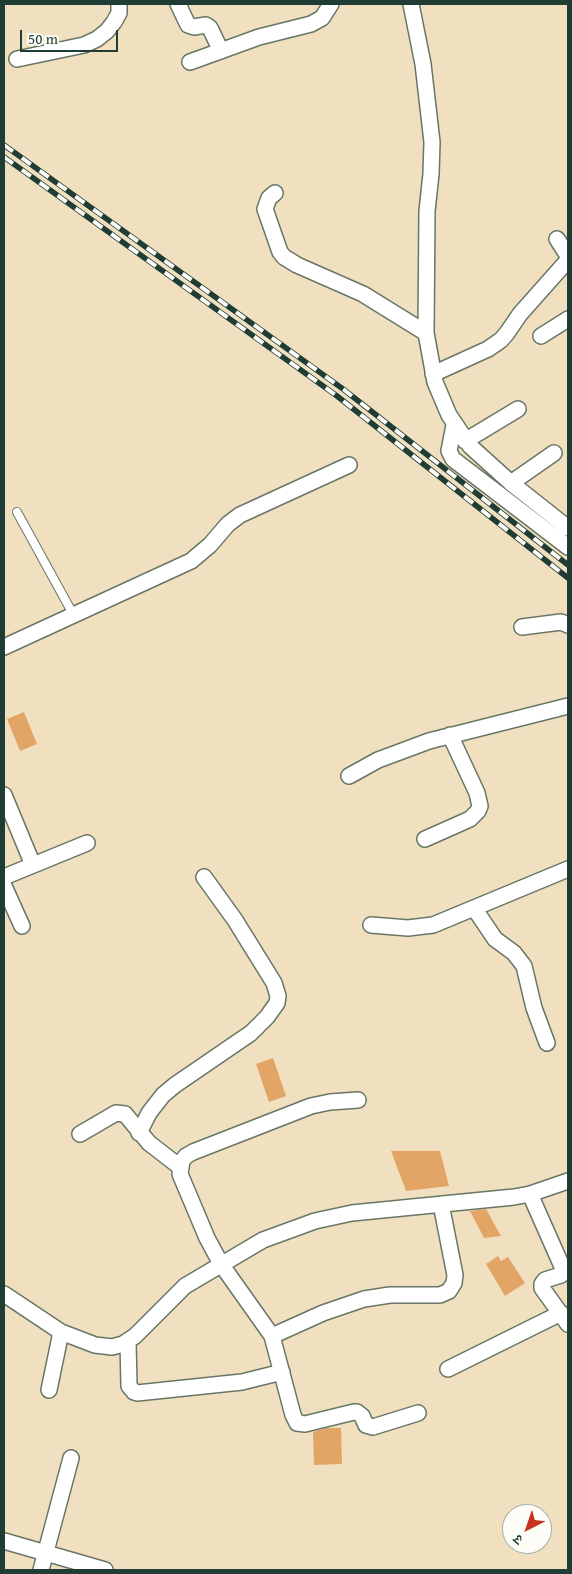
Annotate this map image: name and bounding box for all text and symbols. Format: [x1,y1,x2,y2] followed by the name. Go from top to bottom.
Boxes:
[22,20,120,52] scale bar
[28,28,58,49] text: 50 m
[502,1504,552,1554] north arrow
[509,1530,527,1549] text: उ

